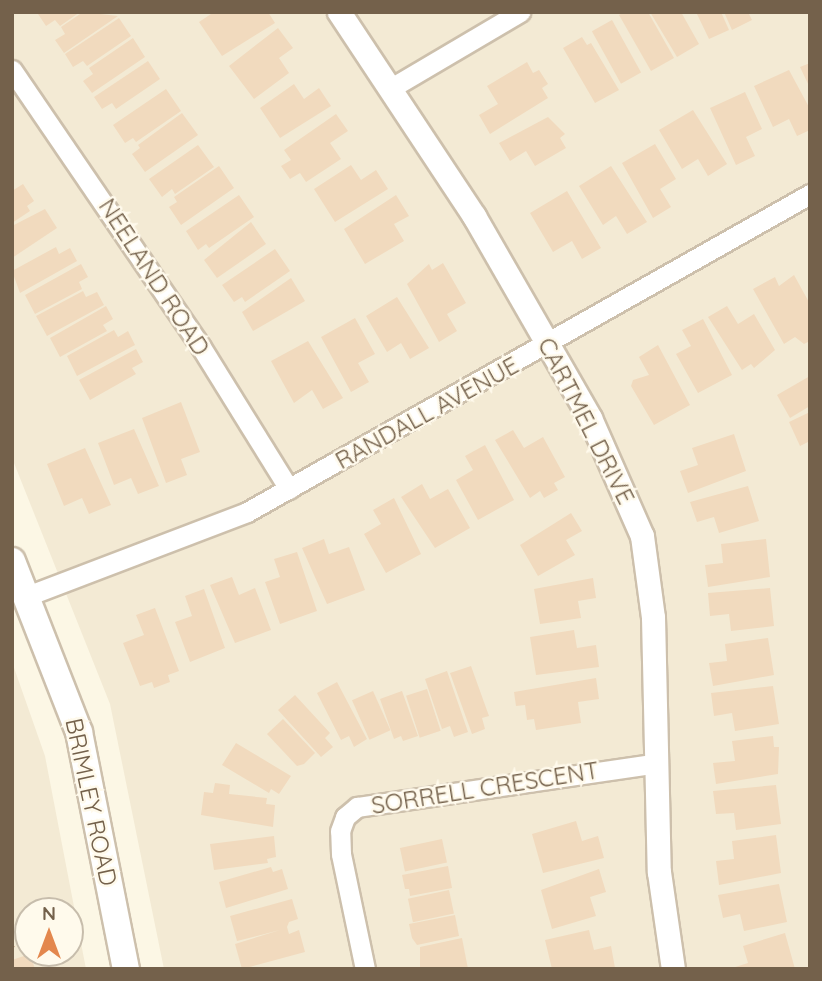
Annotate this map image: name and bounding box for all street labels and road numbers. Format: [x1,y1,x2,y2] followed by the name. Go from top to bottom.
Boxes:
[93,193,215,361] street label: NEELAND ROAD
[532,333,640,509] street label: CARTMEL DRIVE
[330,351,524,475] street label: RANDALL AVENUE
[59,715,123,889] street label: BRIMLEY ROAD
[369,756,601,820] street label: SORRELL CRESCENT

